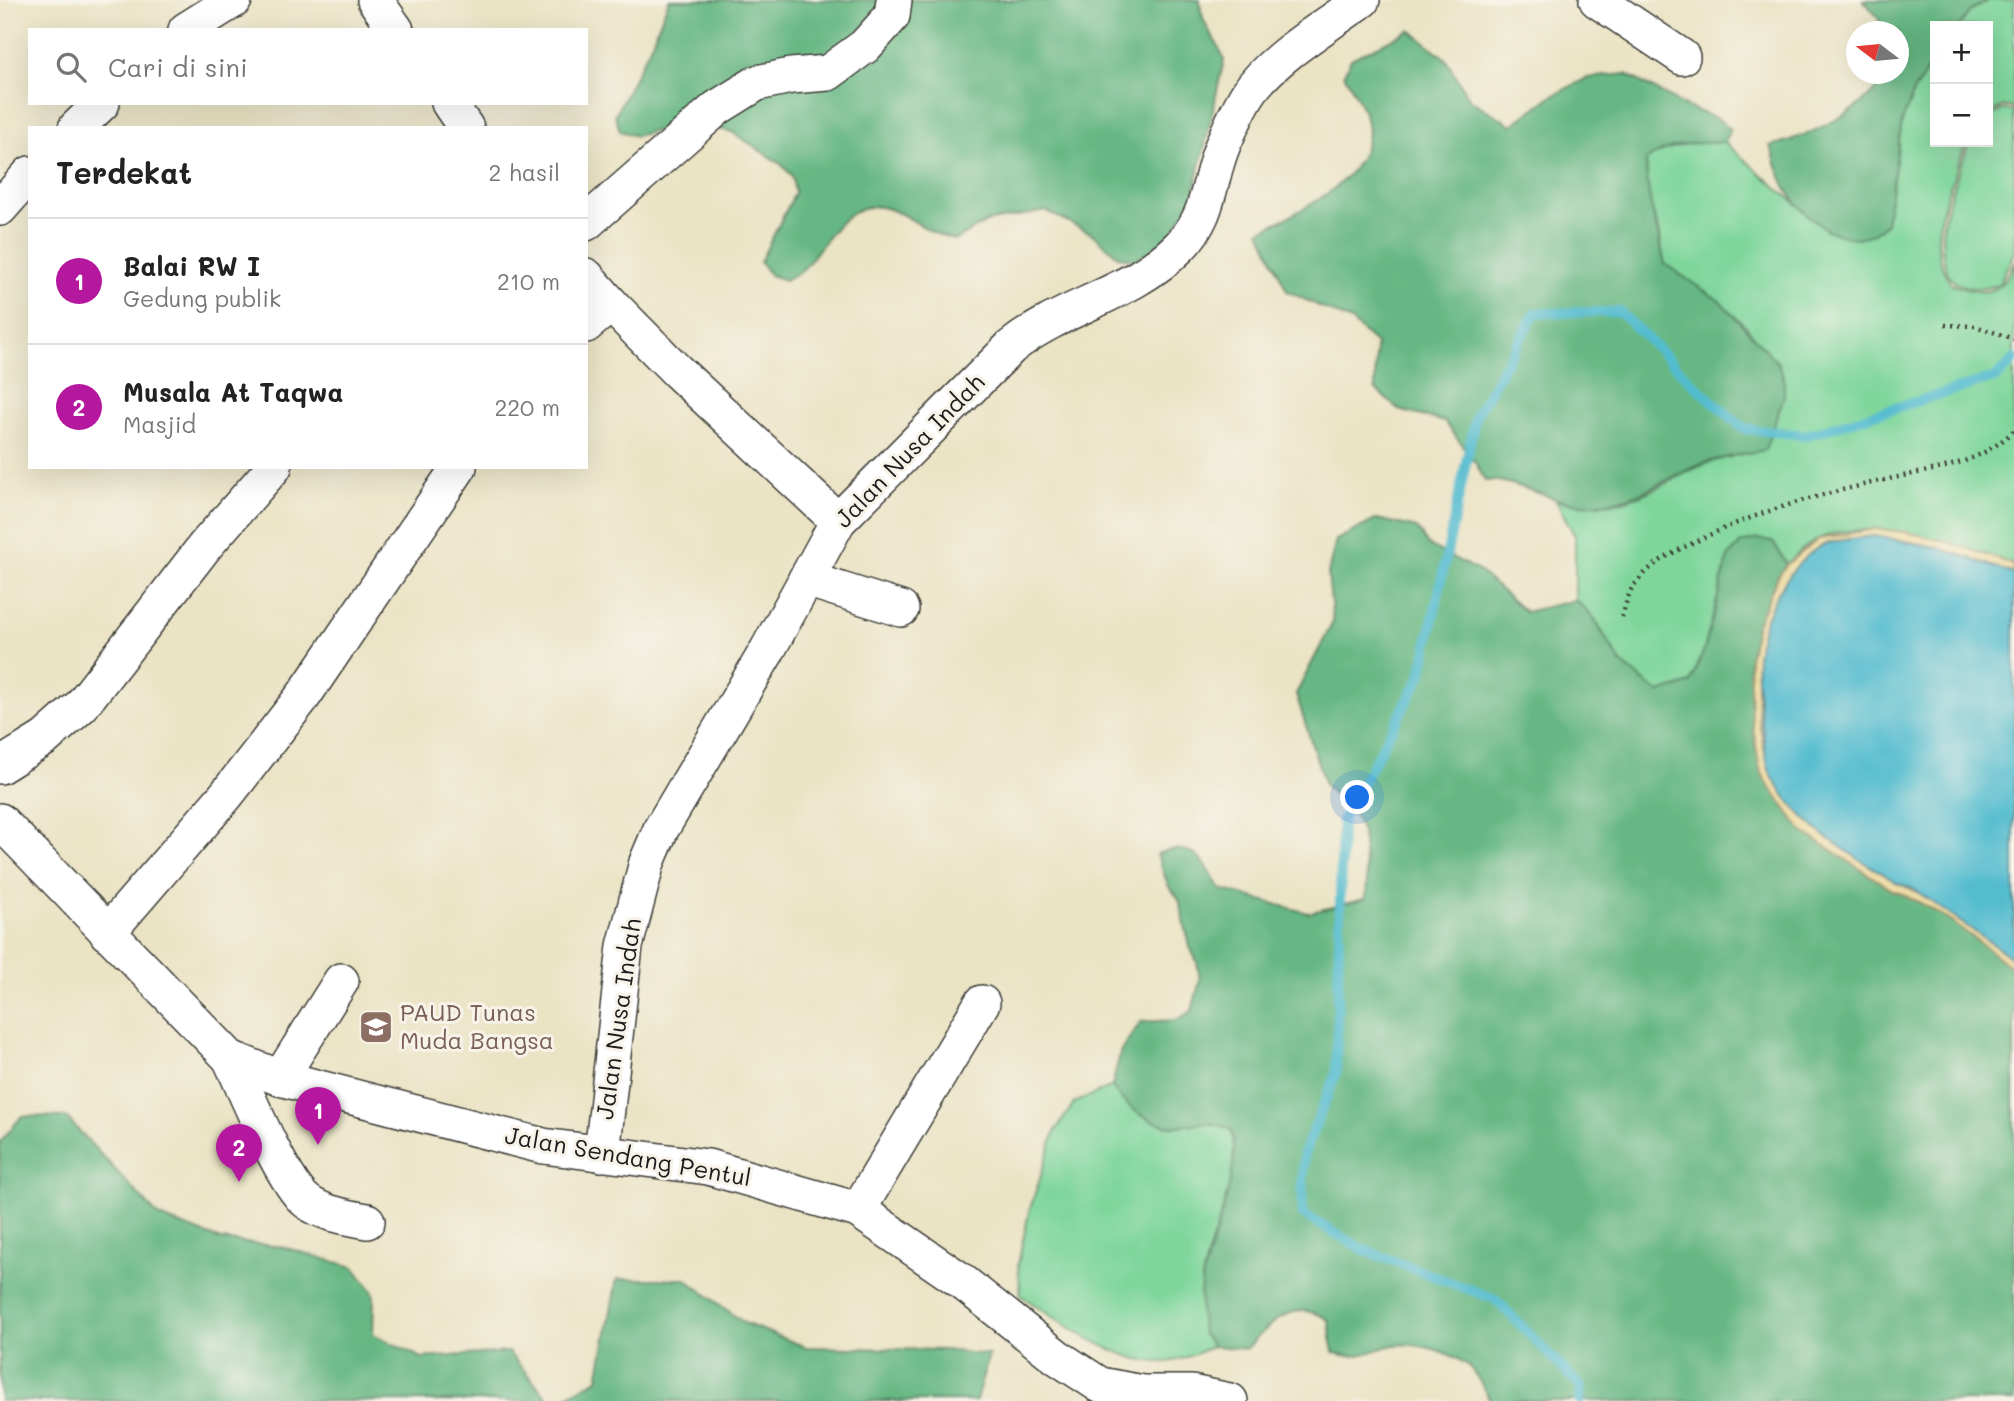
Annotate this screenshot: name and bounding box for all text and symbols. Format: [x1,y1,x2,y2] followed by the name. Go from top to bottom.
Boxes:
[1846,21,1909,84] north arrow
[1930,21,1993,147] map controls
[1930,21,1993,84] button: +
[28,28,588,105] search box
[52,48,90,86] icon: search
[108,50,248,84] text: Cari di sini
[1930,84,1993,147] button: −
[56,152,192,192] text: Terdekat
[489,157,560,187] text: 2 hasil
[123,249,260,283] text: Balai RW I
[74,266,84,296] text: 1
[497,266,560,296] text: 210 m
[123,283,281,313] text: Gedung publik
[827,366,990,534] street label: Jalan Nusa Indah
[123,375,343,409] text: Musala At Taqwa
[73,392,85,422] text: 2
[494,392,560,422] text: 220 m
[123,409,196,439] text: Masjid
[1340,780,1374,814] your location
[588,916,647,1121] street label: Jalan Nusa Indah
[400,996,554,1055] place label: PAUD Tunas Muda Bangsa
[357,1008,395,1046] school or university icon: PAUD Tunas Muda Bangsa
[295,1087,341,1145] pin: 1
[503,1119,754,1192] street label: Jalan Sendang Pentul
[216,1124,262,1182] pin: 2

